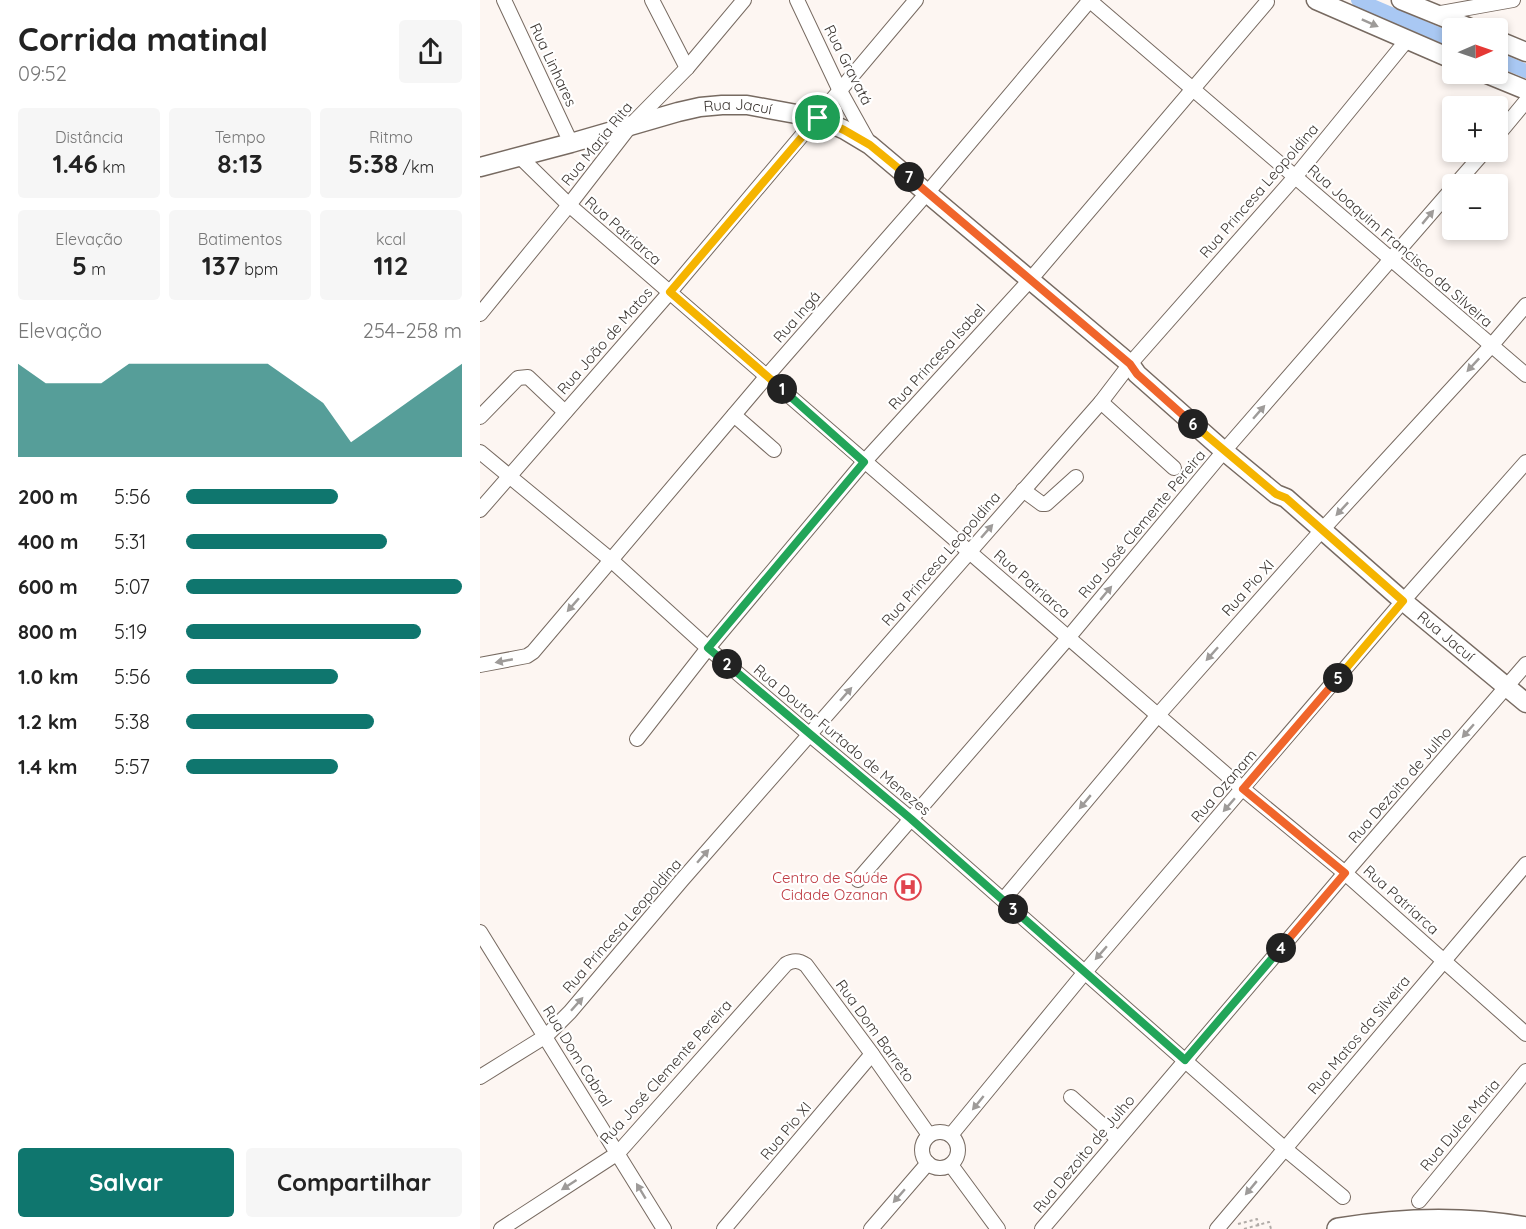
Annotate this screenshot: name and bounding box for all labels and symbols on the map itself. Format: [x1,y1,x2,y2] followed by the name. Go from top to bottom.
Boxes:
[1442,18,1508,84] north arrow
[1361,19,1378,28] one-way arrow
[526,20,581,110] street label: Rua Linhares
[820,21,877,108] street label: Rua Gravatá
[792,92,843,143] pin
[703,95,774,119] street label: Rua Jacuí
[557,98,636,190] street label: Rua Maria Rita
[1195,120,1322,262] street label: Rua Princesa Leopoldina
[1304,160,1497,331] street label: Rua Joaquim Francisco da Silveira
[894,162,924,192] pin: 7
[581,192,665,269] street label: Rua Patriarca
[1421,210,1434,225] one-way arrow
[553,283,656,398] street label: Rua João de Matos
[769,287,824,346] street label: Rua Ingá
[884,300,989,413] street label: Rua Princesa Isabel
[1467,357,1480,372] one-way arrow
[767,374,797,404] pin: 1
[1252,405,1265,420] one-way arrow
[1178,409,1208,439] pin: 6
[1074,446,1209,602] street label: Rua José Clemente Pereira
[877,488,1004,630] street label: Rua Princesa Leopoldina
[1335,501,1349,515] one-way arrow
[980,523,994,538] one-way arrow
[990,545,1074,622] street label: Rua Patriarca
[1217,555,1278,620] street label: Rua Pio XI
[1099,586,1112,601] one-way arrow
[567,597,580,612] one-way arrow
[1413,607,1479,666] street label: Rua Jacuí
[1206,646,1219,661] one-way arrow
[712,649,742,679] pin: 2
[494,657,513,666] one-way arrow
[750,660,935,819] street label: Rua Doutor Furtado de Menezes
[1323,663,1353,693] pin: 5
[839,687,852,702] one-way arrow
[1344,722,1455,847] street label: Rua Dezoito de Julho
[1462,723,1475,738] one-way arrow
[1187,745,1261,826] street label: Rua Ozanam
[1079,794,1092,809] one-way arrow
[1223,797,1236,812] one-way arrow
[697,848,710,864] one-way arrow
[558,855,685,997] street label: Rua Princesa Leopoldina
[1360,861,1443,938] street label: Rua Patriarca
[772,868,888,904] place label: Centro de Saúde Cidade Ozanan
[893,872,923,902] hospital icon: Centro de Saúde Cidade Ozanan
[998,894,1028,924] pin: 3
[1266,933,1296,963] pin: 4
[1095,945,1108,960] one-way arrow
[1303,971,1414,1098] street label: Rua Matos da Silveira
[832,976,919,1086] street label: Rua Dom Barreto
[596,995,736,1148] street label: Rua José Clemente Pereira
[570,997,584,1012] one-way arrow
[539,1002,616,1110] street label: Rua Dom Cabral
[1416,1075,1504,1175] street label: Rua Dulce Maria
[1029,1091,1139,1217] street label: Rua Dezoito de Julho
[972,1096,984,1111] one-way arrow
[756,1098,815,1164] street label: Rua Pio XI
[561,1179,577,1191] one-way arrow
[1245,1181,1257,1196] one-way arrow
[635,1183,646,1199] one-way arrow
[893,1188,906,1204] one-way arrow

